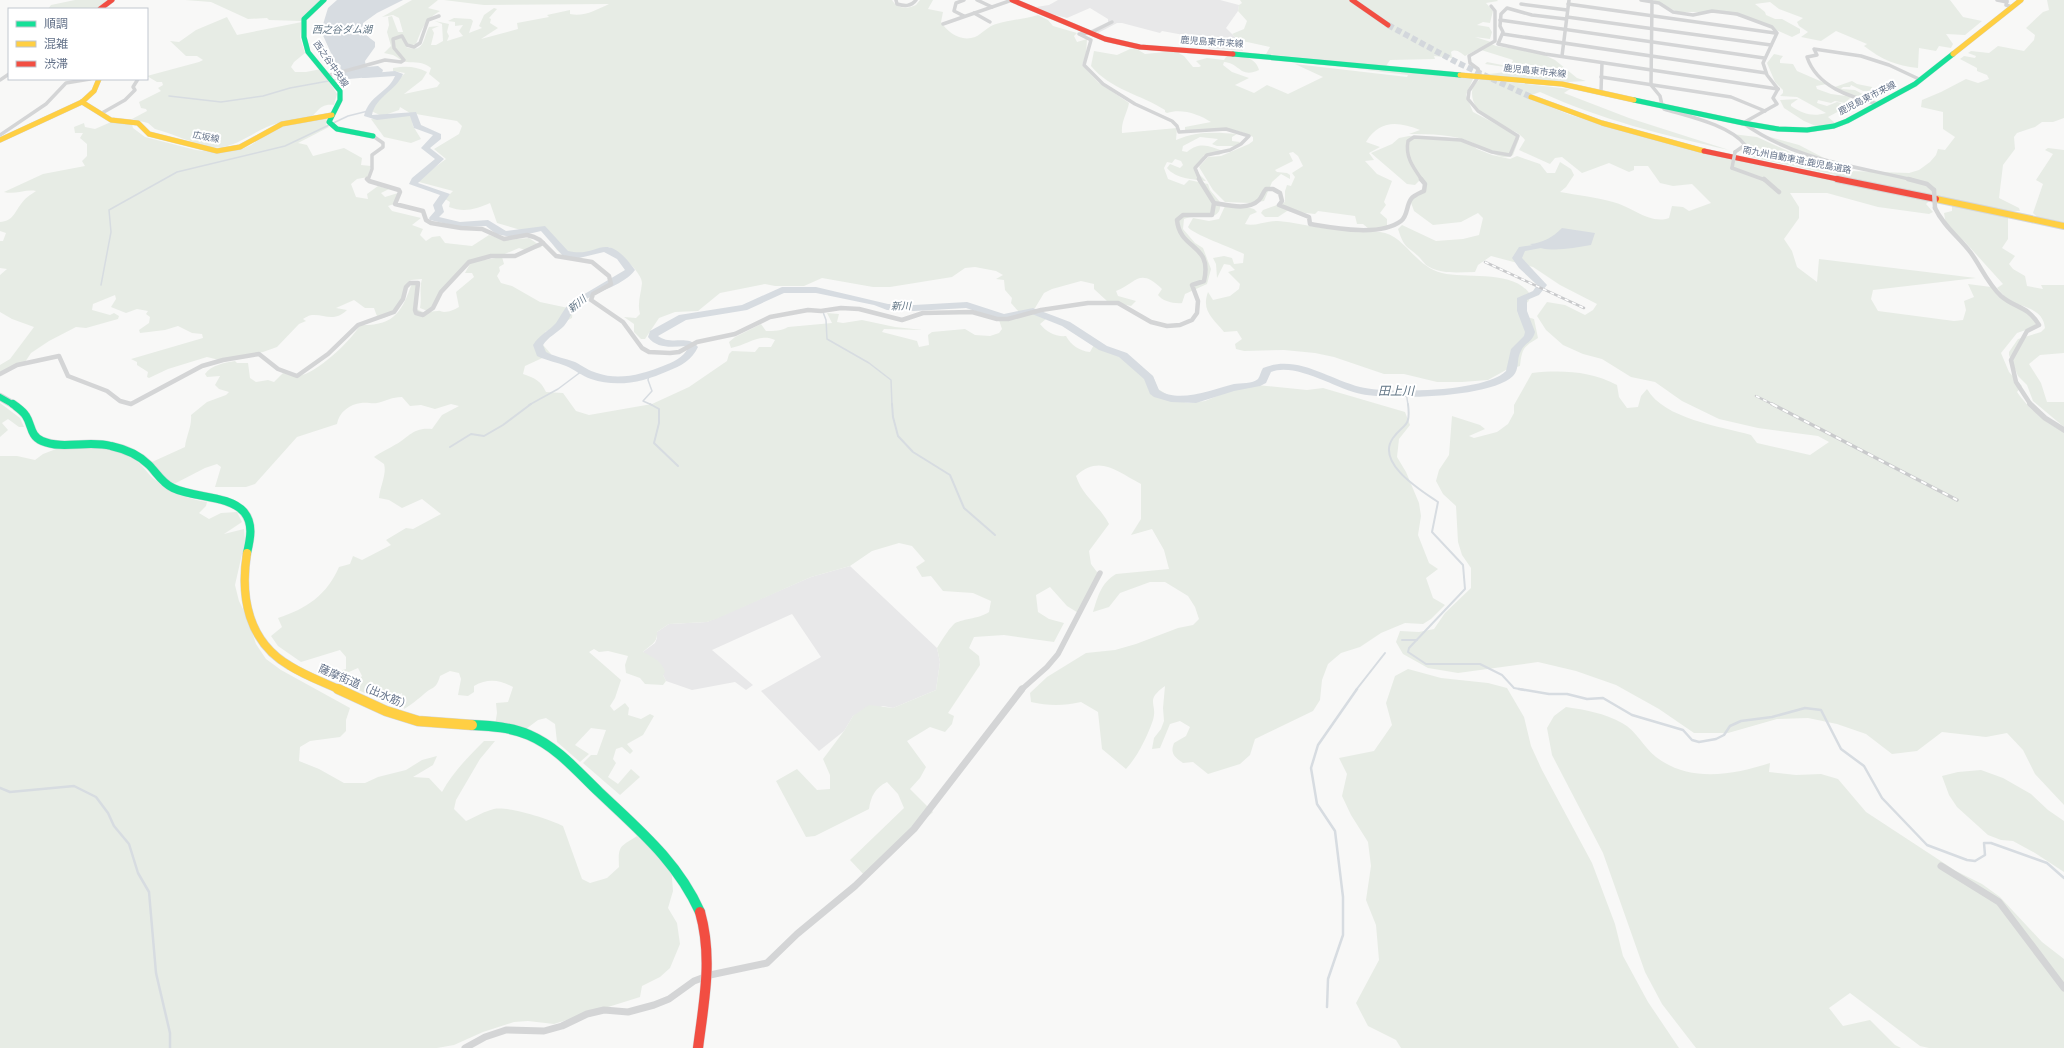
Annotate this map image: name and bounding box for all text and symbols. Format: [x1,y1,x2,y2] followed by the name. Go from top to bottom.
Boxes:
[8,8,148,80] legend
[44,17,68,31] text: 順調
[312,24,374,35] water label: 西之谷ダム湖
[1180,35,1245,49] street label: 鹿児島東市来線
[44,37,68,51] text: 混雑
[311,39,351,90] street label: 西之谷中央線
[44,57,68,71] text: 渋滞
[1503,63,1568,79] street label: 鹿児島東市来線
[1837,79,1898,117] street label: 鹿児島東市来線
[192,130,221,144] street label: 広坂線
[1742,144,1852,175] street label: 南九州自動車道;鹿児島道路
[566,293,589,315] water label: 新川
[891,300,912,312] water label: 新川
[1378,384,1416,398] water label: 田上川
[317,662,413,712] street label: 薩摩街道（出水筋）

